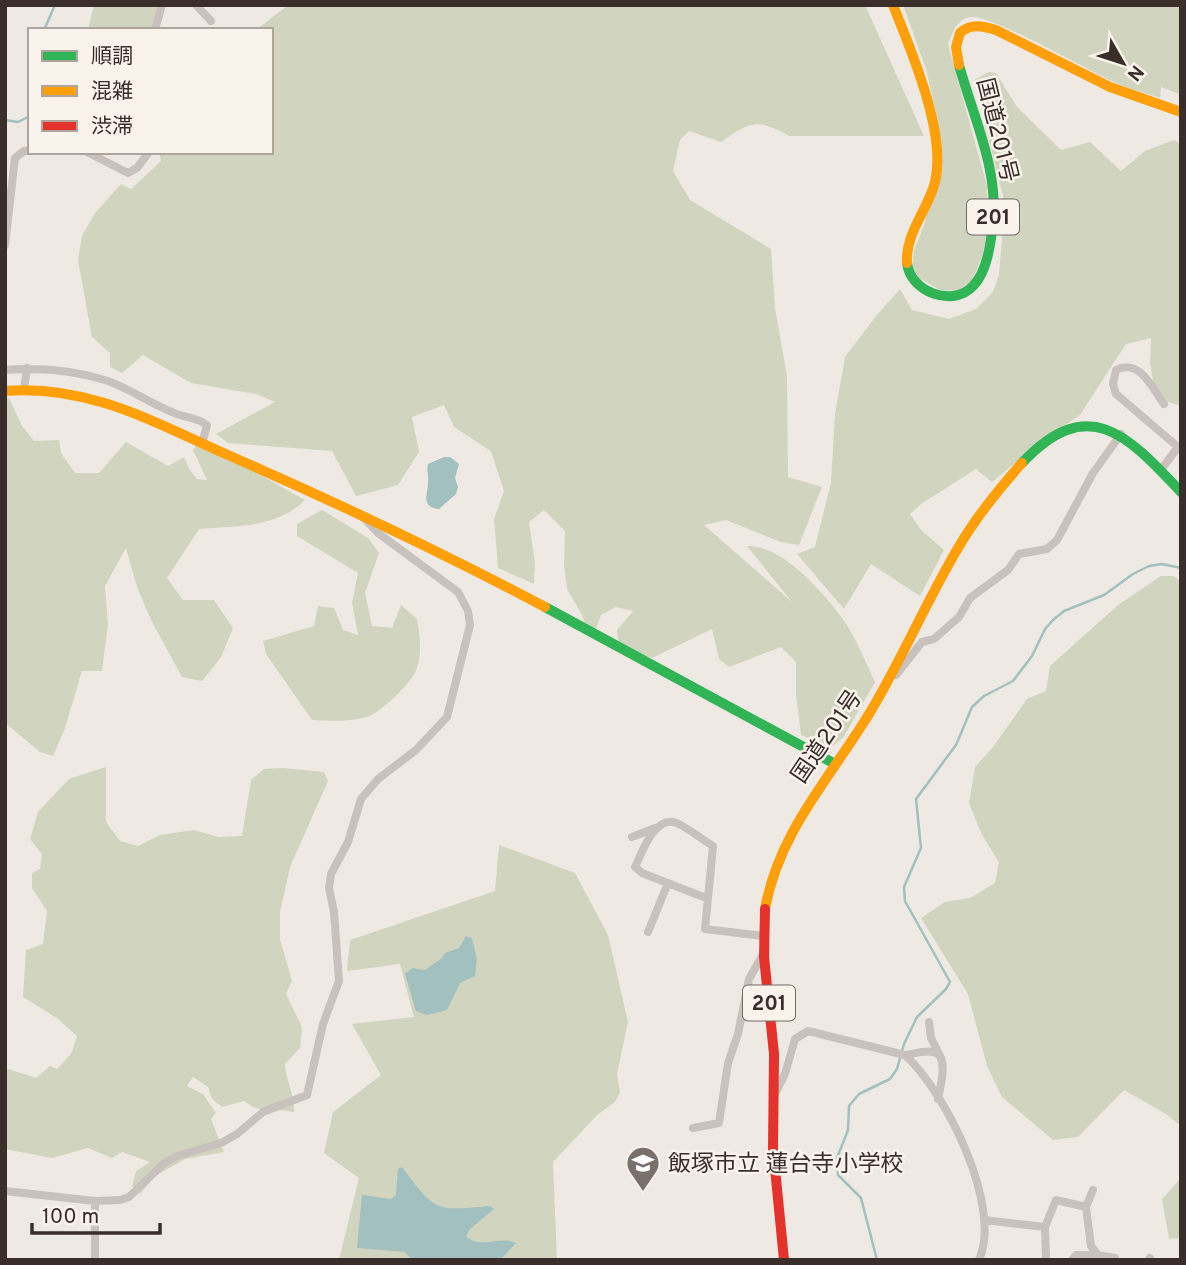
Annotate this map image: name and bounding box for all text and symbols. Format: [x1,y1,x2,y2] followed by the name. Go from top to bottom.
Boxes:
[28,28,273,154] legend
[1088,28,1158,98] north arrow
[91,44,133,71] text: 順調
[1121,60,1148,85] text: N
[969,75,1023,186] street label: 国道201号
[91,79,133,106] text: 混雑
[91,114,133,141] text: 渋滞
[967,200,1019,234] road number: 201
[786,685,870,790] street label: 国道201号
[743,986,795,1020] road number: 201
[624,1144,662,1193] school or university icon: 飯塚市立 蓮台寺小学校
[668,1151,903,1180] place label: 飯塚市立 蓮台寺小学校
[32,1192,159,1236] scale bar
[42,1204,99,1231] text: 100 m

